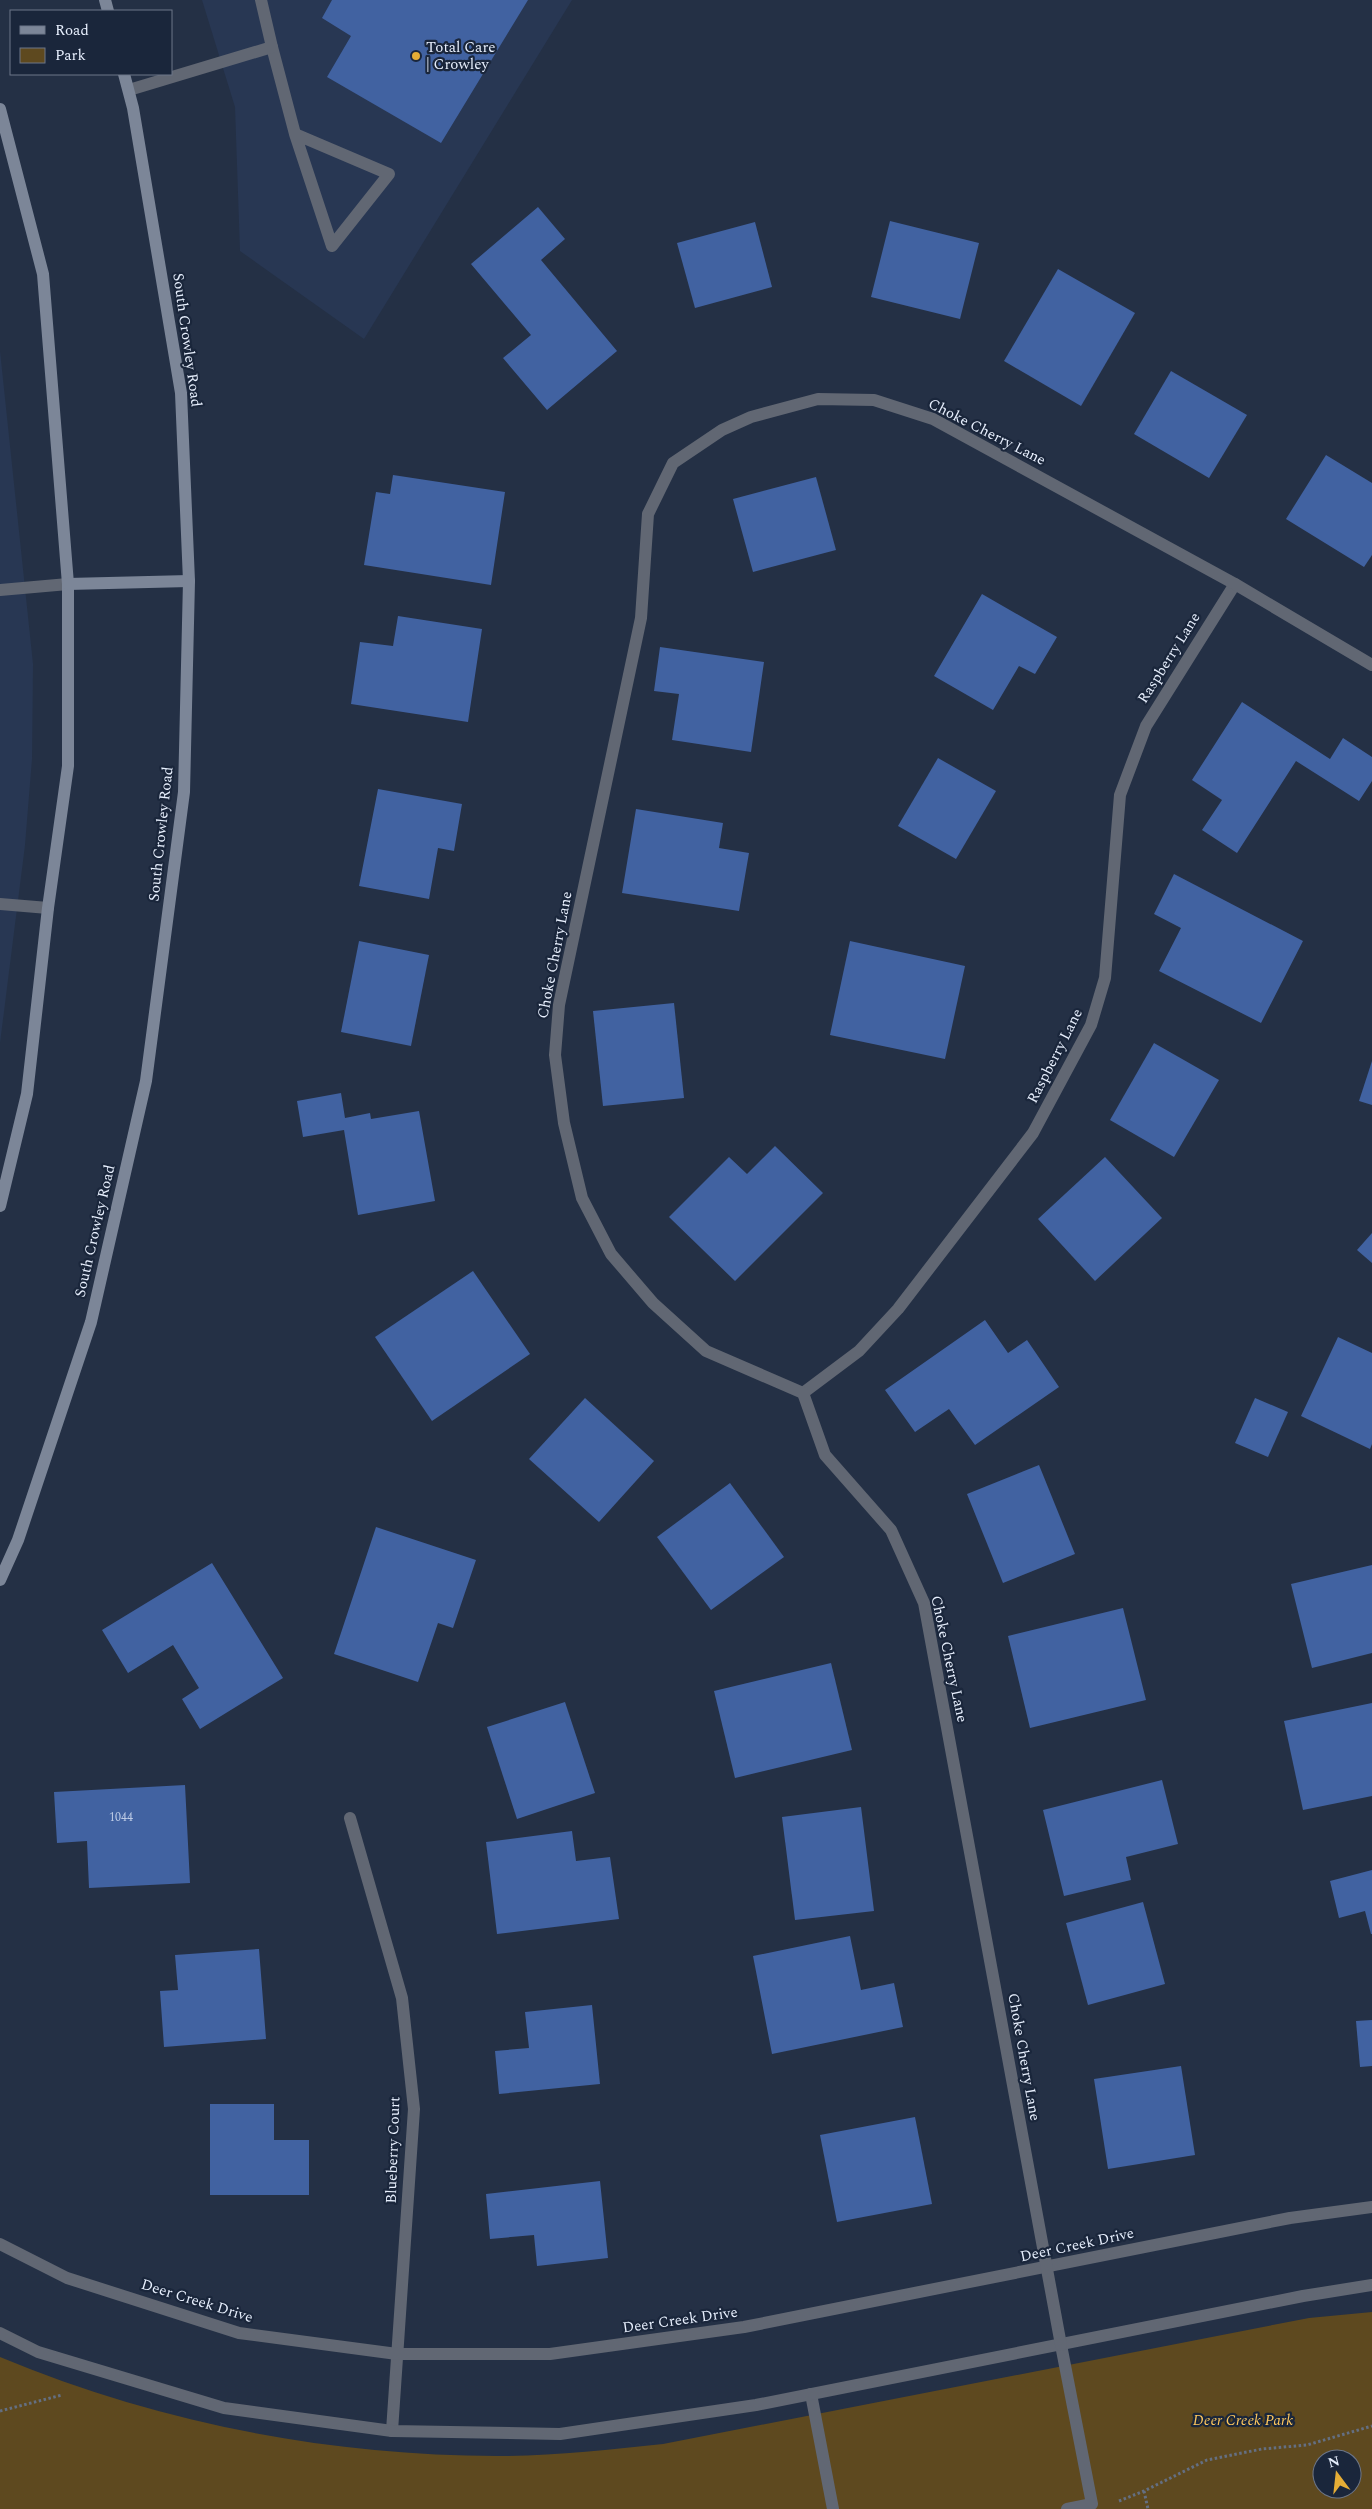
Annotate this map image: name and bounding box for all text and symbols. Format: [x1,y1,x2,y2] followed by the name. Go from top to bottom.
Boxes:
[10,10,172,75] legend
[55,19,89,42] text: Road
[426,36,496,76] place label: Total Care | Crowley
[55,44,86,67] text: Park
[410,50,422,62] marker: Total Care | Crowley
[166,271,208,409] street label: South Crowley Road
[924,392,1050,472] street label: Choke Cherry Lane
[1132,608,1206,708] street label: Raspberry Lane
[142,766,180,902] street label: South Crowley Road
[531,889,579,1021] street label: Choke Cherry Lane
[1021,1005,1089,1107] street label: Raspberry Lane
[69,1163,121,1299] street label: South Crowley Road
[924,1593,974,1725] street label: Choke Cherry Lane
[109,1808,133,1827] house number: 1044
[1001,1991,1047,2123] street label: Choke Cherry Lane
[380,2096,406,2204] street label: Blueberry Court
[1018,2222,1136,2268] street label: Deer Creek Drive
[138,2273,256,2329] street label: Deer Creek Drive
[621,2301,739,2339] street label: Deer Creek Drive
[1193,2409,1293,2432] park label: Deer Creek Park
[1312,2449,1362,2499] north arrow
[1326,2450,1342,2474] text: N

